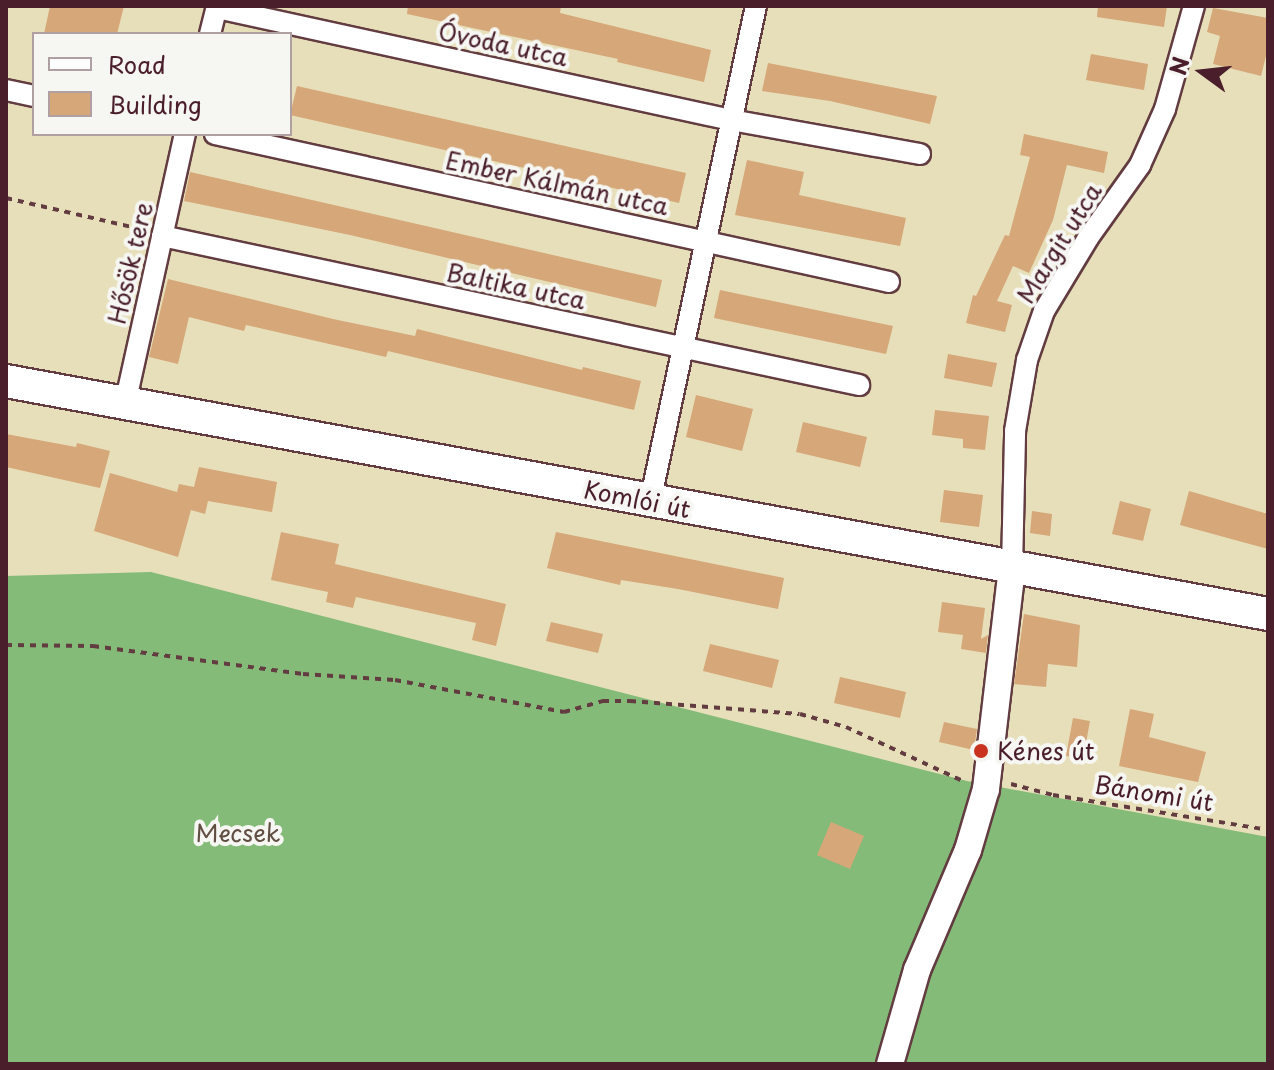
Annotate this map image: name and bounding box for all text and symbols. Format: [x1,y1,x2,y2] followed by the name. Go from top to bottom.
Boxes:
[436,16,570,72] street label: Óvoda utca
[32,32,292,136] legend
[1162,32,1242,112] north arrow
[108,46,166,82] text: Road
[1160,53,1197,78] text: N
[108,86,202,122] text: Building
[442,145,672,221] street label: Ember Kálmán utca
[1010,177,1108,309] street label: Margit utca
[102,199,158,327] street label: Hősök tere
[443,257,589,315] street label: Baltika utca
[581,475,693,523] street label: Komlói út
[997,737,1096,765] place label: Kénes út
[972,742,990,760] marker: Kénes út
[1092,769,1216,817] street label: Bánomi út
[196,819,280,847] park label: Mecsek

